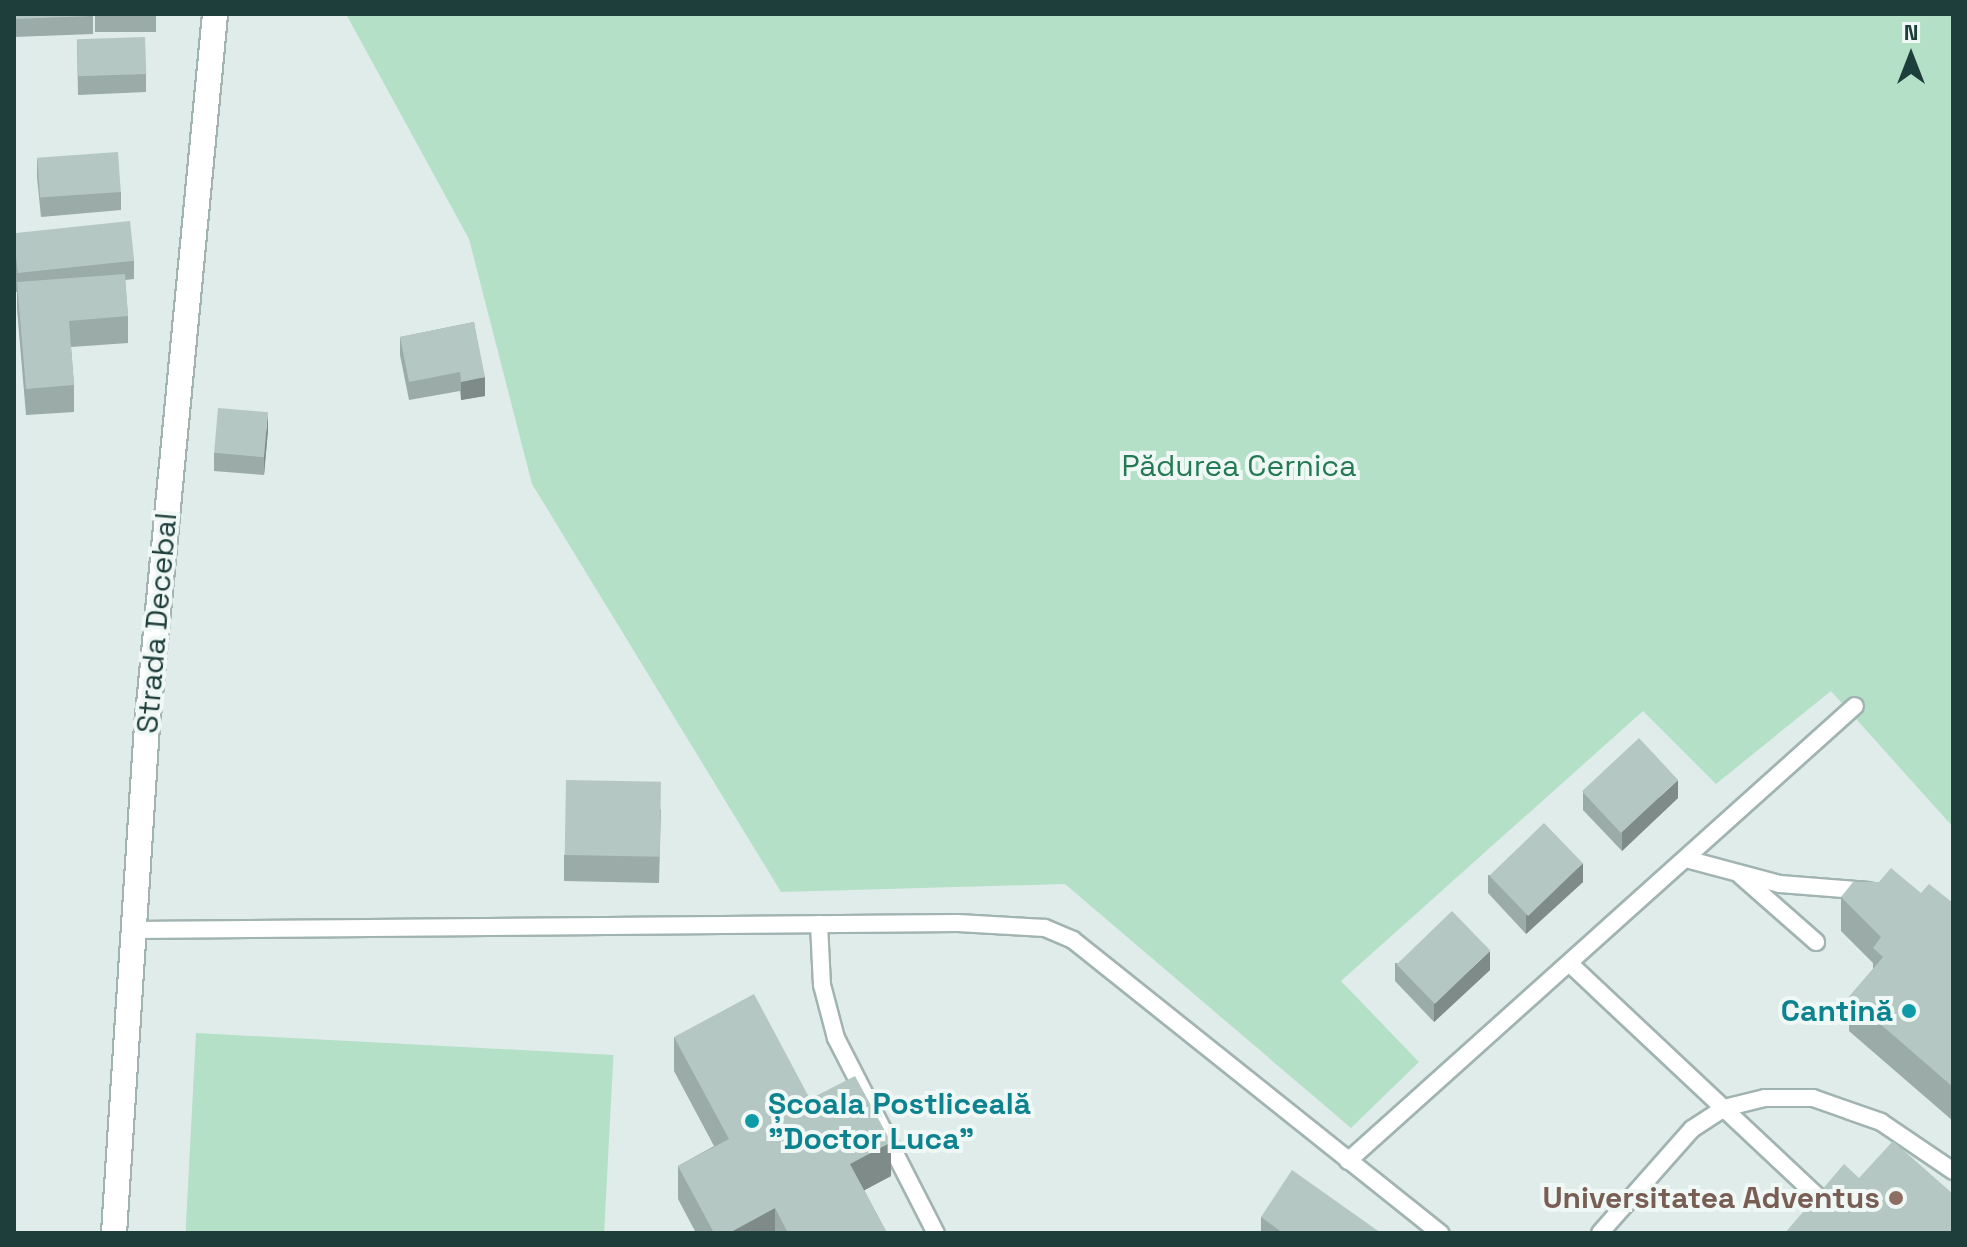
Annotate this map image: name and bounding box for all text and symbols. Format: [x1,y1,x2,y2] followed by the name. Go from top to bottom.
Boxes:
[1871,16,1951,96] north arrow
[1904,18,1918,46] text: N
[1122,448,1356,484] park label: Pădurea Cernica
[129,511,185,735] street label: Strada Decebal
[1781,993,1893,1029] place label: Cantină
[1900,1002,1918,1020] marker: Cantină
[768,1086,1031,1156] place label: Școala Postliceală "Doctor Luca"
[743,1112,761,1130] marker: Școala Postliceală "Doctor Luca"
[1542,1180,1880,1216] place label: Universitatea Adventus
[1887,1189,1905,1207] marker: Universitatea Adventus

